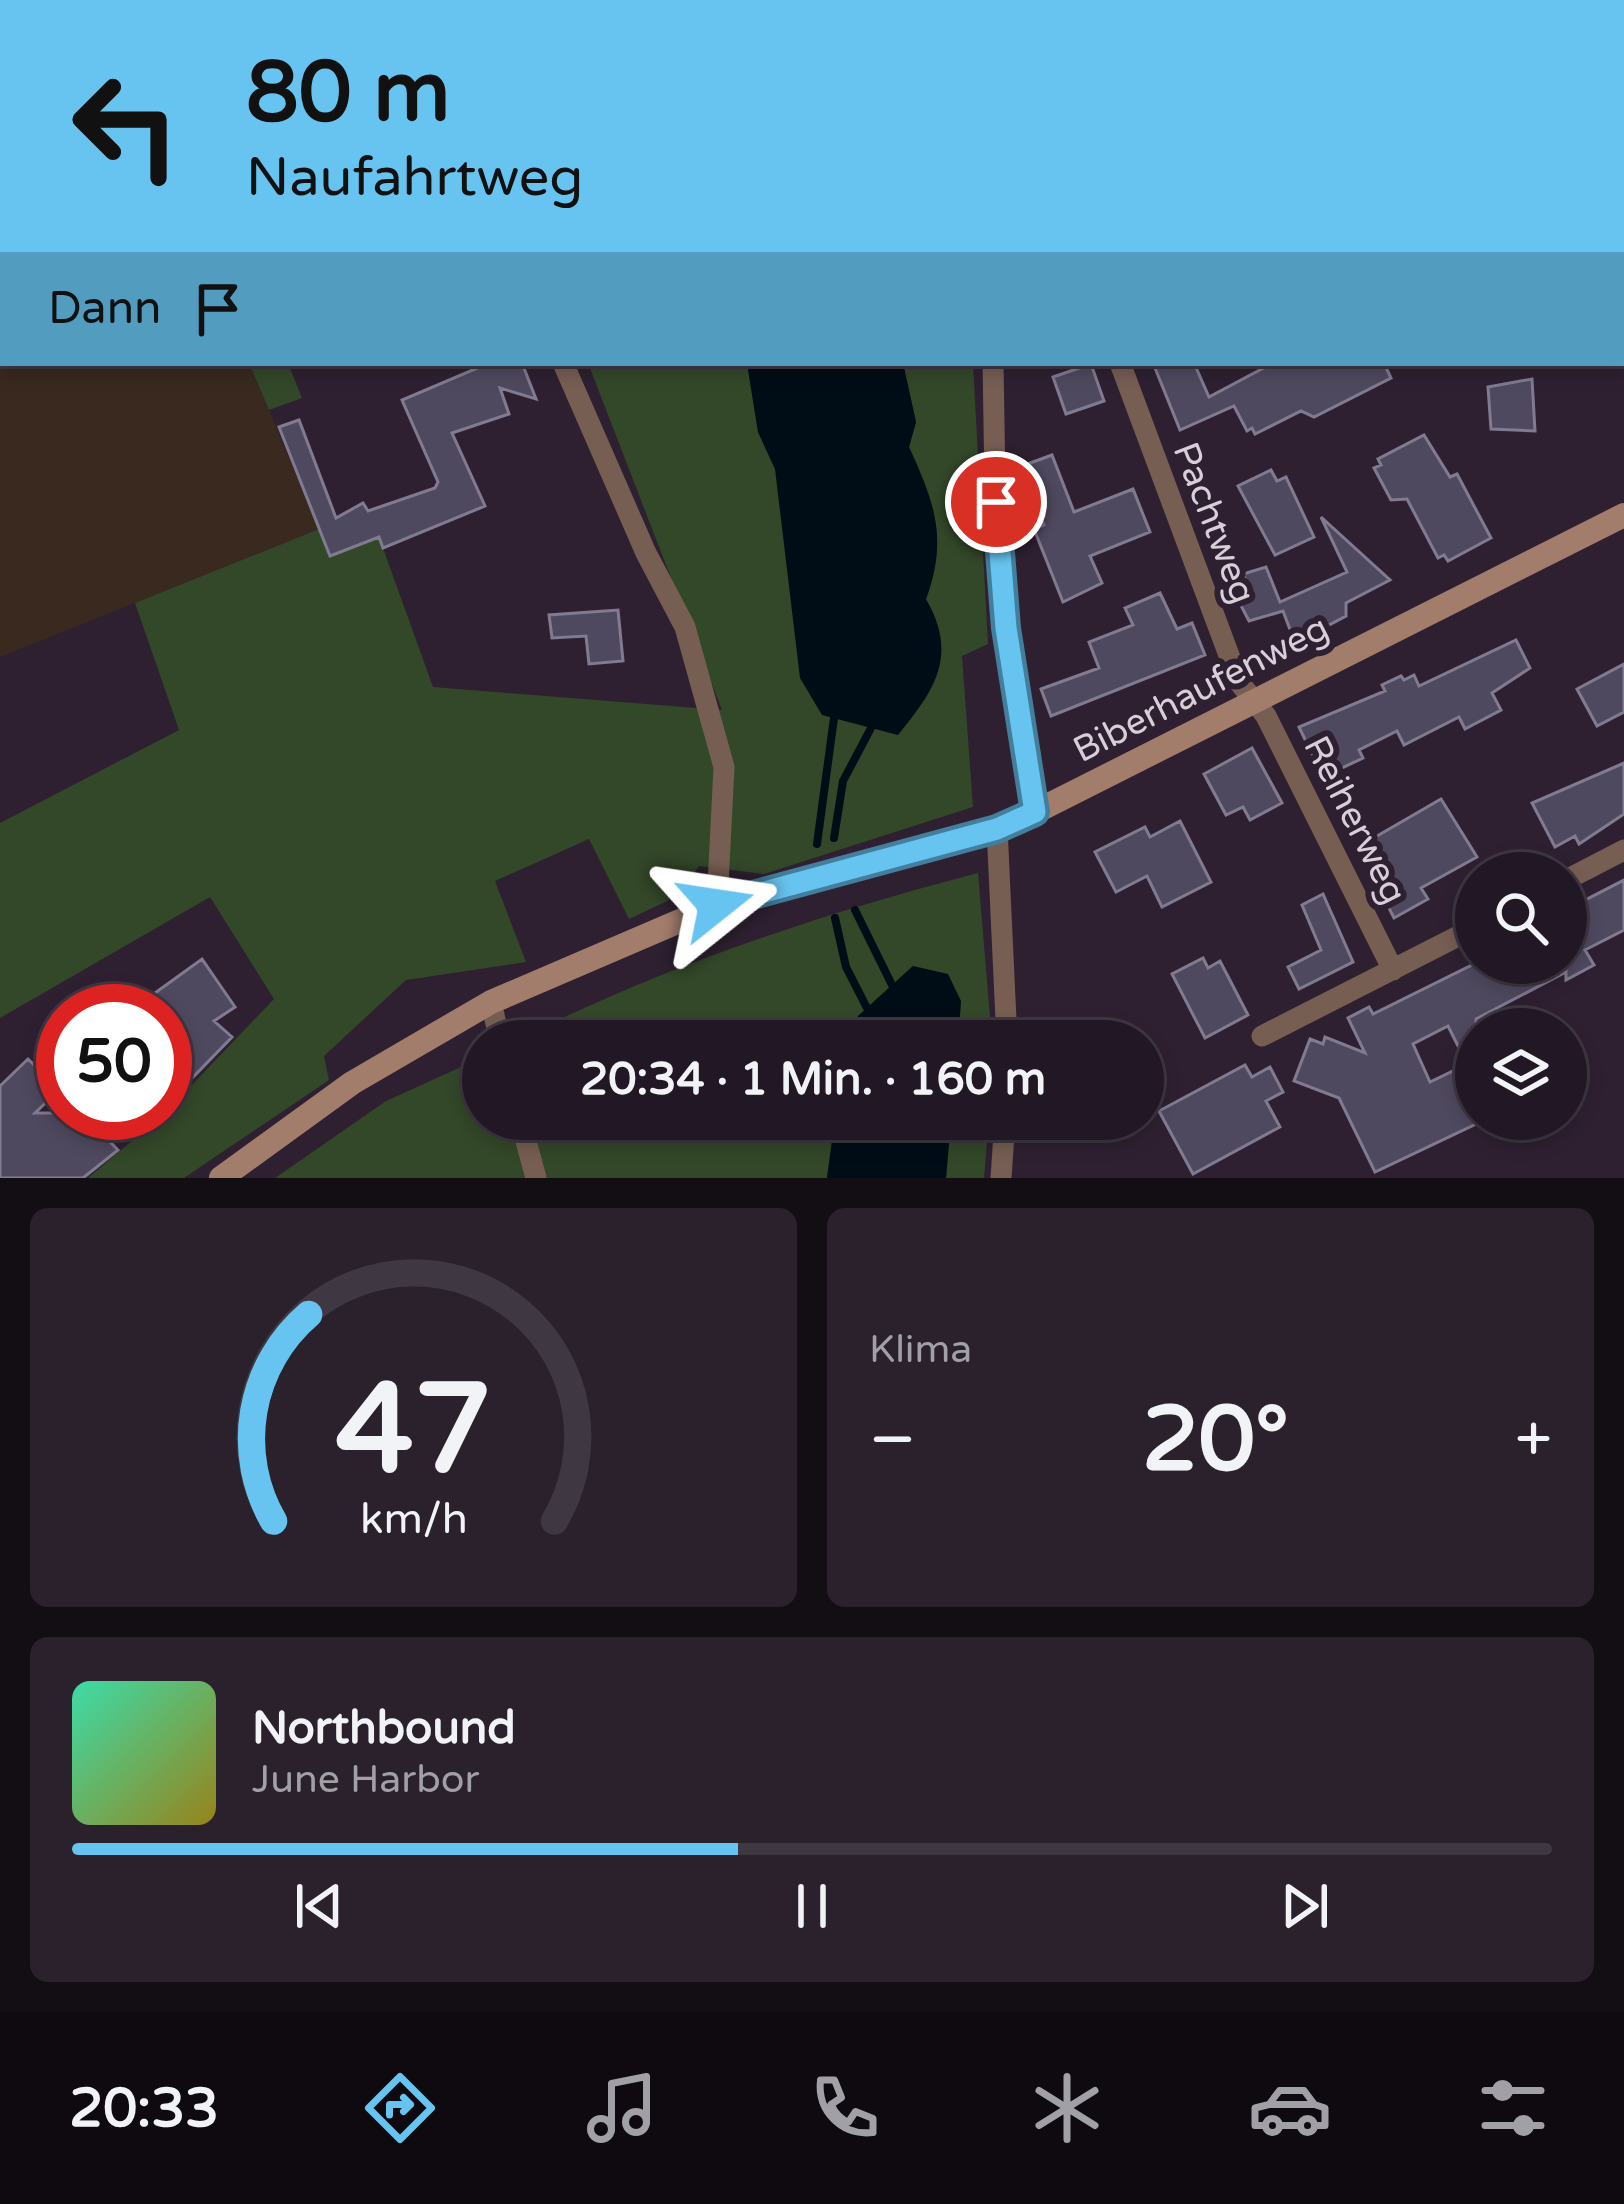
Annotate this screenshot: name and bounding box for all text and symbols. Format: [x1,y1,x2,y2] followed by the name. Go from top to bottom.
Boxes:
[246,43,450,144] text: 80 m
[48,48,204,204] icon: left
[246,145,583,210] text: Naufahrtweg
[185,276,251,342] icon: arrive
[48,282,161,336] text: Dann
[1164,436,1264,610] street label: Pachtweg
[945,451,1047,553] pin
[963,469,1029,535] icon: arrive
[1066,606,1336,772] street label: Biberhaufenweg
[1294,729,1416,911] street label: Reiherweg
[653,842,779,968] position arrow
[1455,852,1587,1140] map controls
[1455,852,1587,984] button: search
[36,984,192,1140] speed limit sign: 50
[1455,1008,1587,1140] button: layers
[580,1053,1046,1107] text: 20:34 · 1 Min. · 160 m
[869,1326,972,1373] text: Klima
[335,1355,492,1506] text: 47
[1142,1386,1289,1495] text: 20°
[869,1400,916,1480] text: −
[1515,1400,1552,1480] text: +
[360,1493,467,1544] text: km/h
[252,1702,516,1756] text: Northbound
[252,1756,479,1803] text: June Harbor
[286,1873,352,1939] icon: previous
[779,1873,845,1939] icon: pause
[1272,1873,1338,1939] icon: next
[358,2066,442,2150] icon: directions
[580,2066,664,2150] icon: music
[803,2066,887,2150] icon: phone
[1025,2066,1109,2150] icon: climate
[1248,2066,1332,2150] icon: car
[1471,2066,1555,2150] icon: filters
[69,2076,219,2141] text: 20:33

